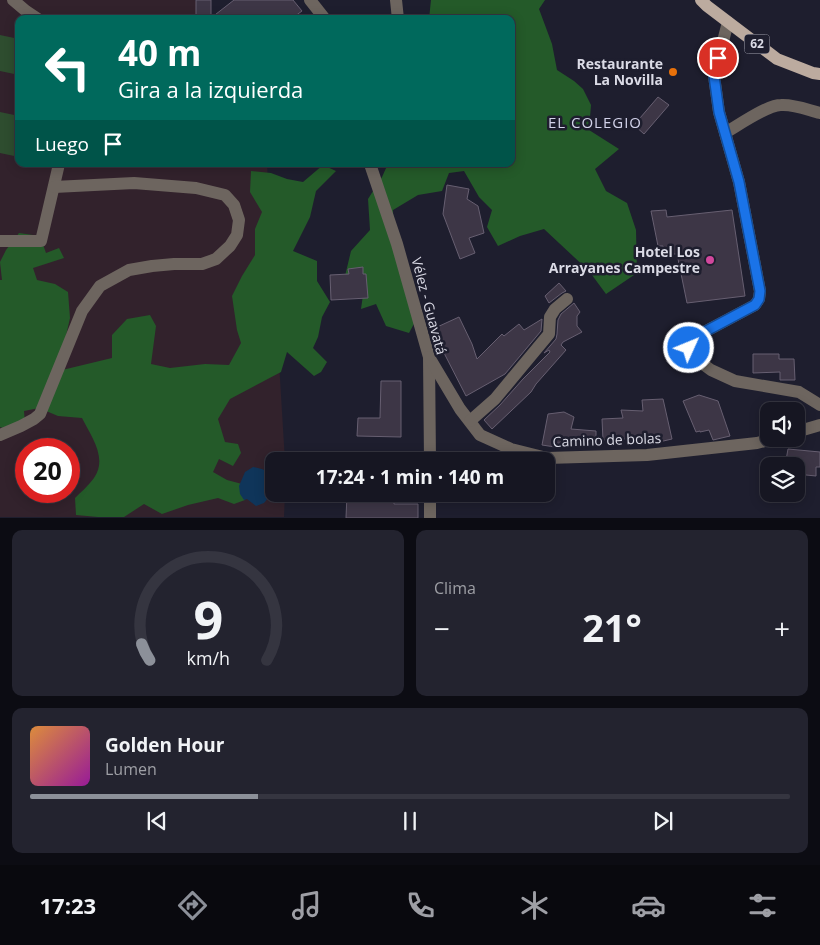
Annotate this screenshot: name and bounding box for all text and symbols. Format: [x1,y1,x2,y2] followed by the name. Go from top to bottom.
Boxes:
[118,29,201,76] text: 40 m
[744,34,770,54] road number: 62
[35,35,100,100] icon: left
[697,37,739,79] pin
[704,44,732,72] icon: arrive
[576,54,663,89] place label: Restaurante La Novilla
[667,66,679,78] marker: Restaurante La Novilla
[118,74,303,104] text: Gira a la izquierda
[548,112,642,132] district label: EL COLEGIO
[99,130,127,158] icon: arrive
[35,131,89,157] text: Luego
[549,242,700,277] place label: Hotel Los Arrayanes Campestre
[704,254,716,266] marker: Hotel Los Arrayanes Campestre
[407,255,452,357] street label: Vélez - Guavatá
[662,321,714,373] position arrow
[760,402,805,502] map controls
[760,402,805,447] button: sound
[552,428,662,451] street label: Camino de bolas
[15,438,80,503] speed limit sign: 20
[760,457,805,502] button: layers
[316,464,504,490] text: 17:24 · 1 min · 140 m
[434,577,476,599] text: Clima
[193,583,223,654] text: 9
[582,601,642,653] text: 21°
[434,609,450,647] text: −
[774,609,790,647] text: +
[186,646,230,670] text: km/h
[105,732,224,758] text: Golden Hour
[105,758,157,780] text: Lumen
[143,807,171,835] icon: previous
[396,807,424,835] icon: pause
[649,807,677,835] icon: next
[175,888,210,923] icon: directions
[289,888,324,923] icon: music
[403,888,438,923] icon: phone
[517,888,552,923] icon: climate
[631,888,666,923] icon: car
[745,888,780,923] icon: filters
[40,890,96,920] text: 17:23

